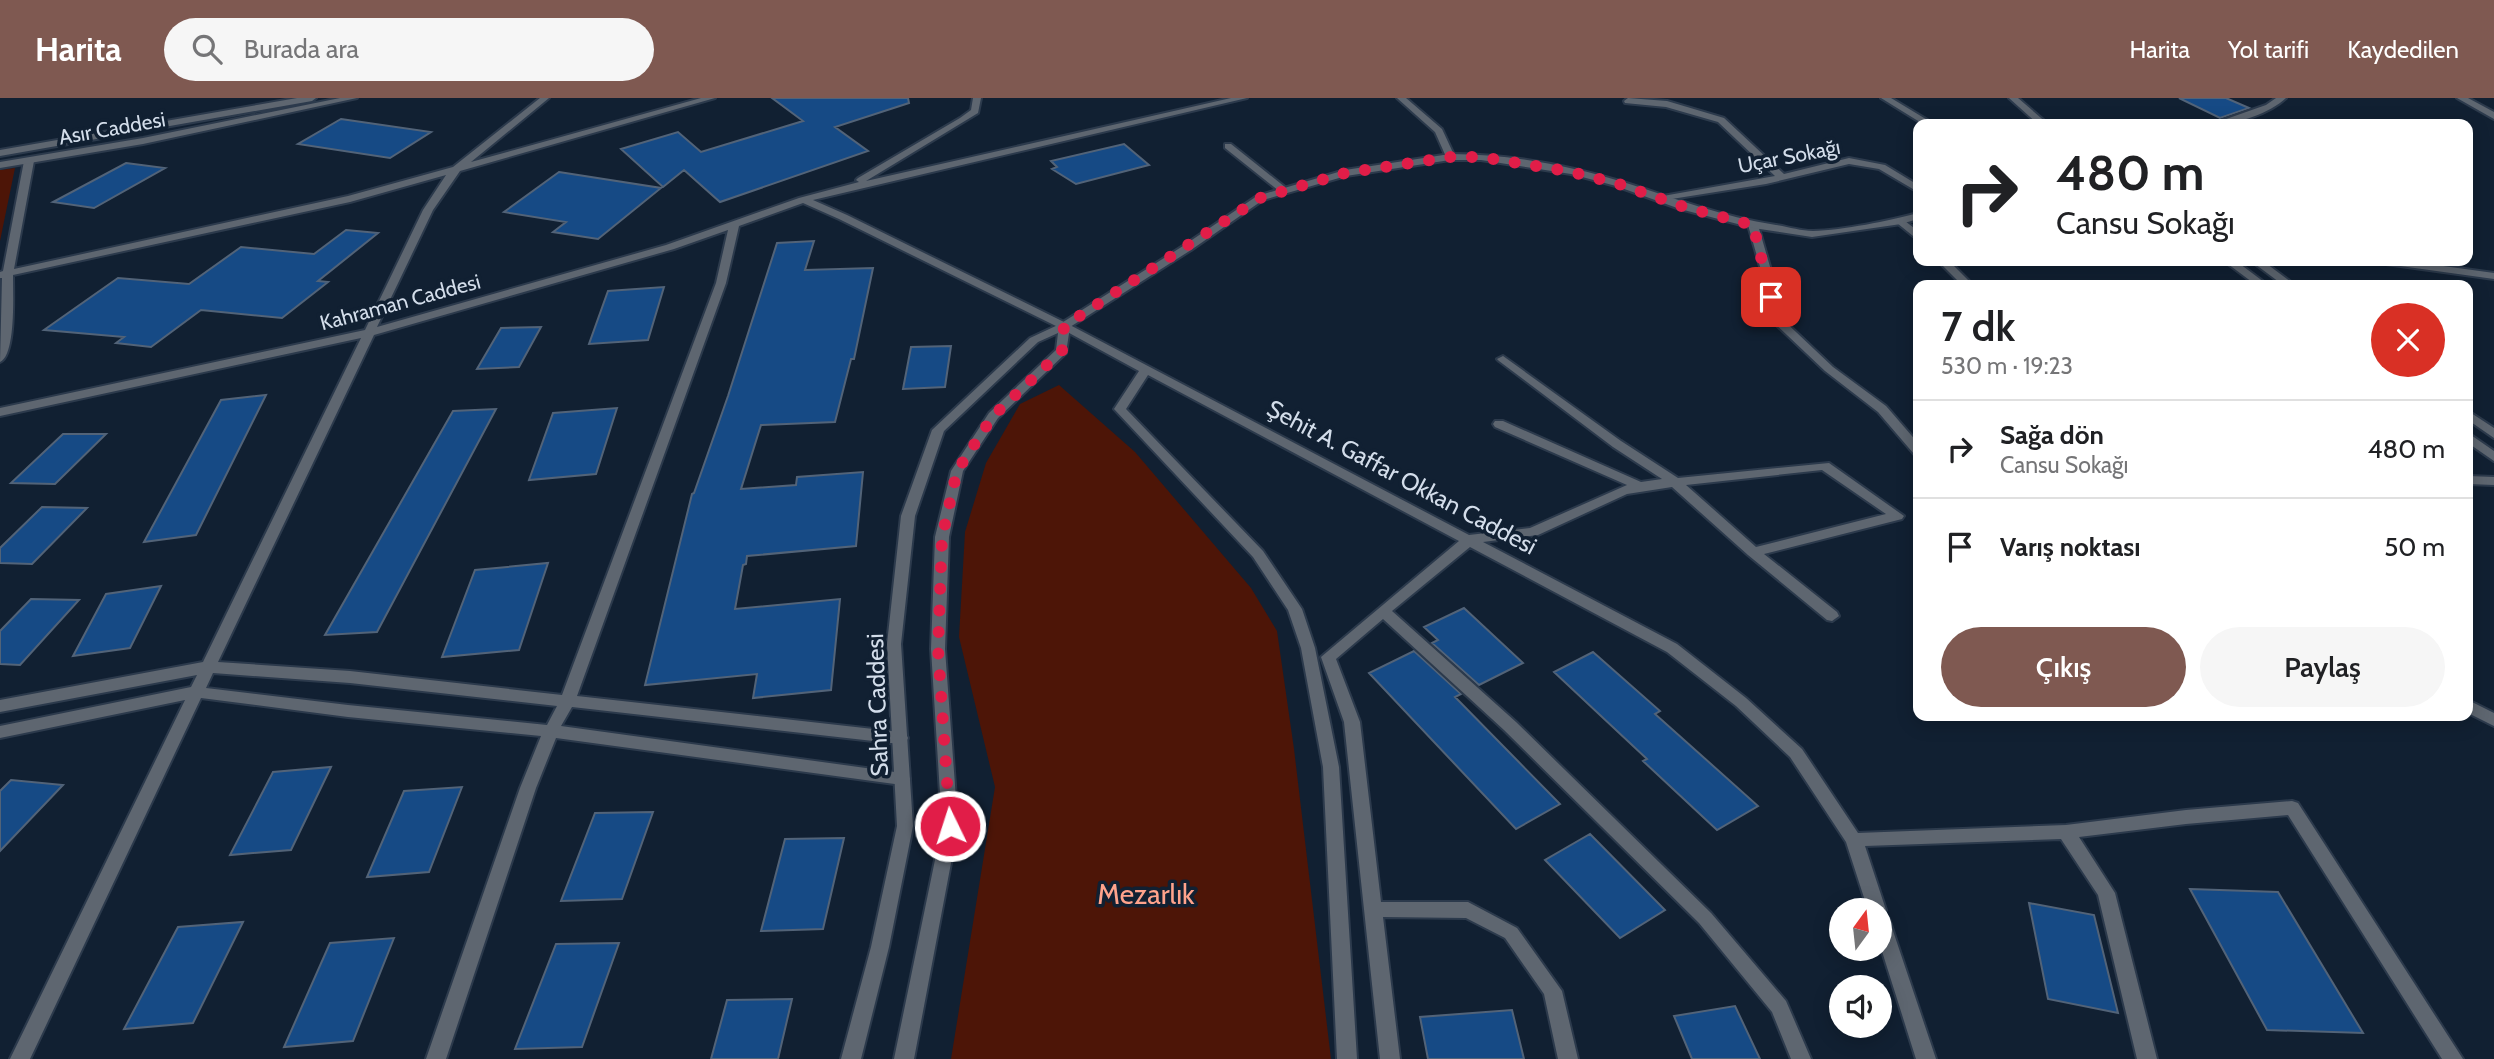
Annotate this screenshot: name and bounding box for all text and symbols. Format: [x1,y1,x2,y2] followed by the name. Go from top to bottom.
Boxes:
[164,18,654,81] search box
[35,29,122,69] text: Harita
[188,30,226,68] icon: search
[244,33,359,65] text: Burada ara
[2130,35,2190,64] text: Harita
[2228,35,2309,64] text: Yol tarifi
[2347,35,2459,64] text: Kaydedilen
[57,106,167,150] street label: Asır Caddesi
[1736,134,1842,178] street label: Uçar Sokağı
[2056,143,2204,202] text: 480 m
[1941,147,2032,238] icon: right
[2056,203,2235,242] text: Cansu Sokağı
[1741,267,1801,327] pin
[317,269,483,335] street label: Kahraman Caddesi
[1752,278,1790,316] icon: arrive
[1941,300,2015,352] text: 7 dk
[2371,303,2445,377] button: close
[1941,352,2073,380] text: 530 m · 19:23
[1262,393,1542,561] street label: Şehit A. Gaffar Okkan Caddesi
[2000,419,2104,451] text: Sağa dön
[1941,430,1979,468] icon: right
[2367,433,2445,465] text: 480 m
[2000,451,2128,479] text: Cansu Sokağı
[1941,528,1979,566] icon: arrive
[2000,531,2141,563] text: Varış noktası
[2384,531,2445,563] text: 50 m
[1941,627,2186,707] button: Çıkış
[2200,627,2445,707] button: Paylaş
[860,633,894,777] street label: Sahra Caddesi
[913,789,987,863] position arrow
[1097,877,1195,911] park label: Mezarlık
[1829,898,1892,961] north arrow
[1829,898,1892,1038] map controls
[1829,975,1892,1038] button: sound

